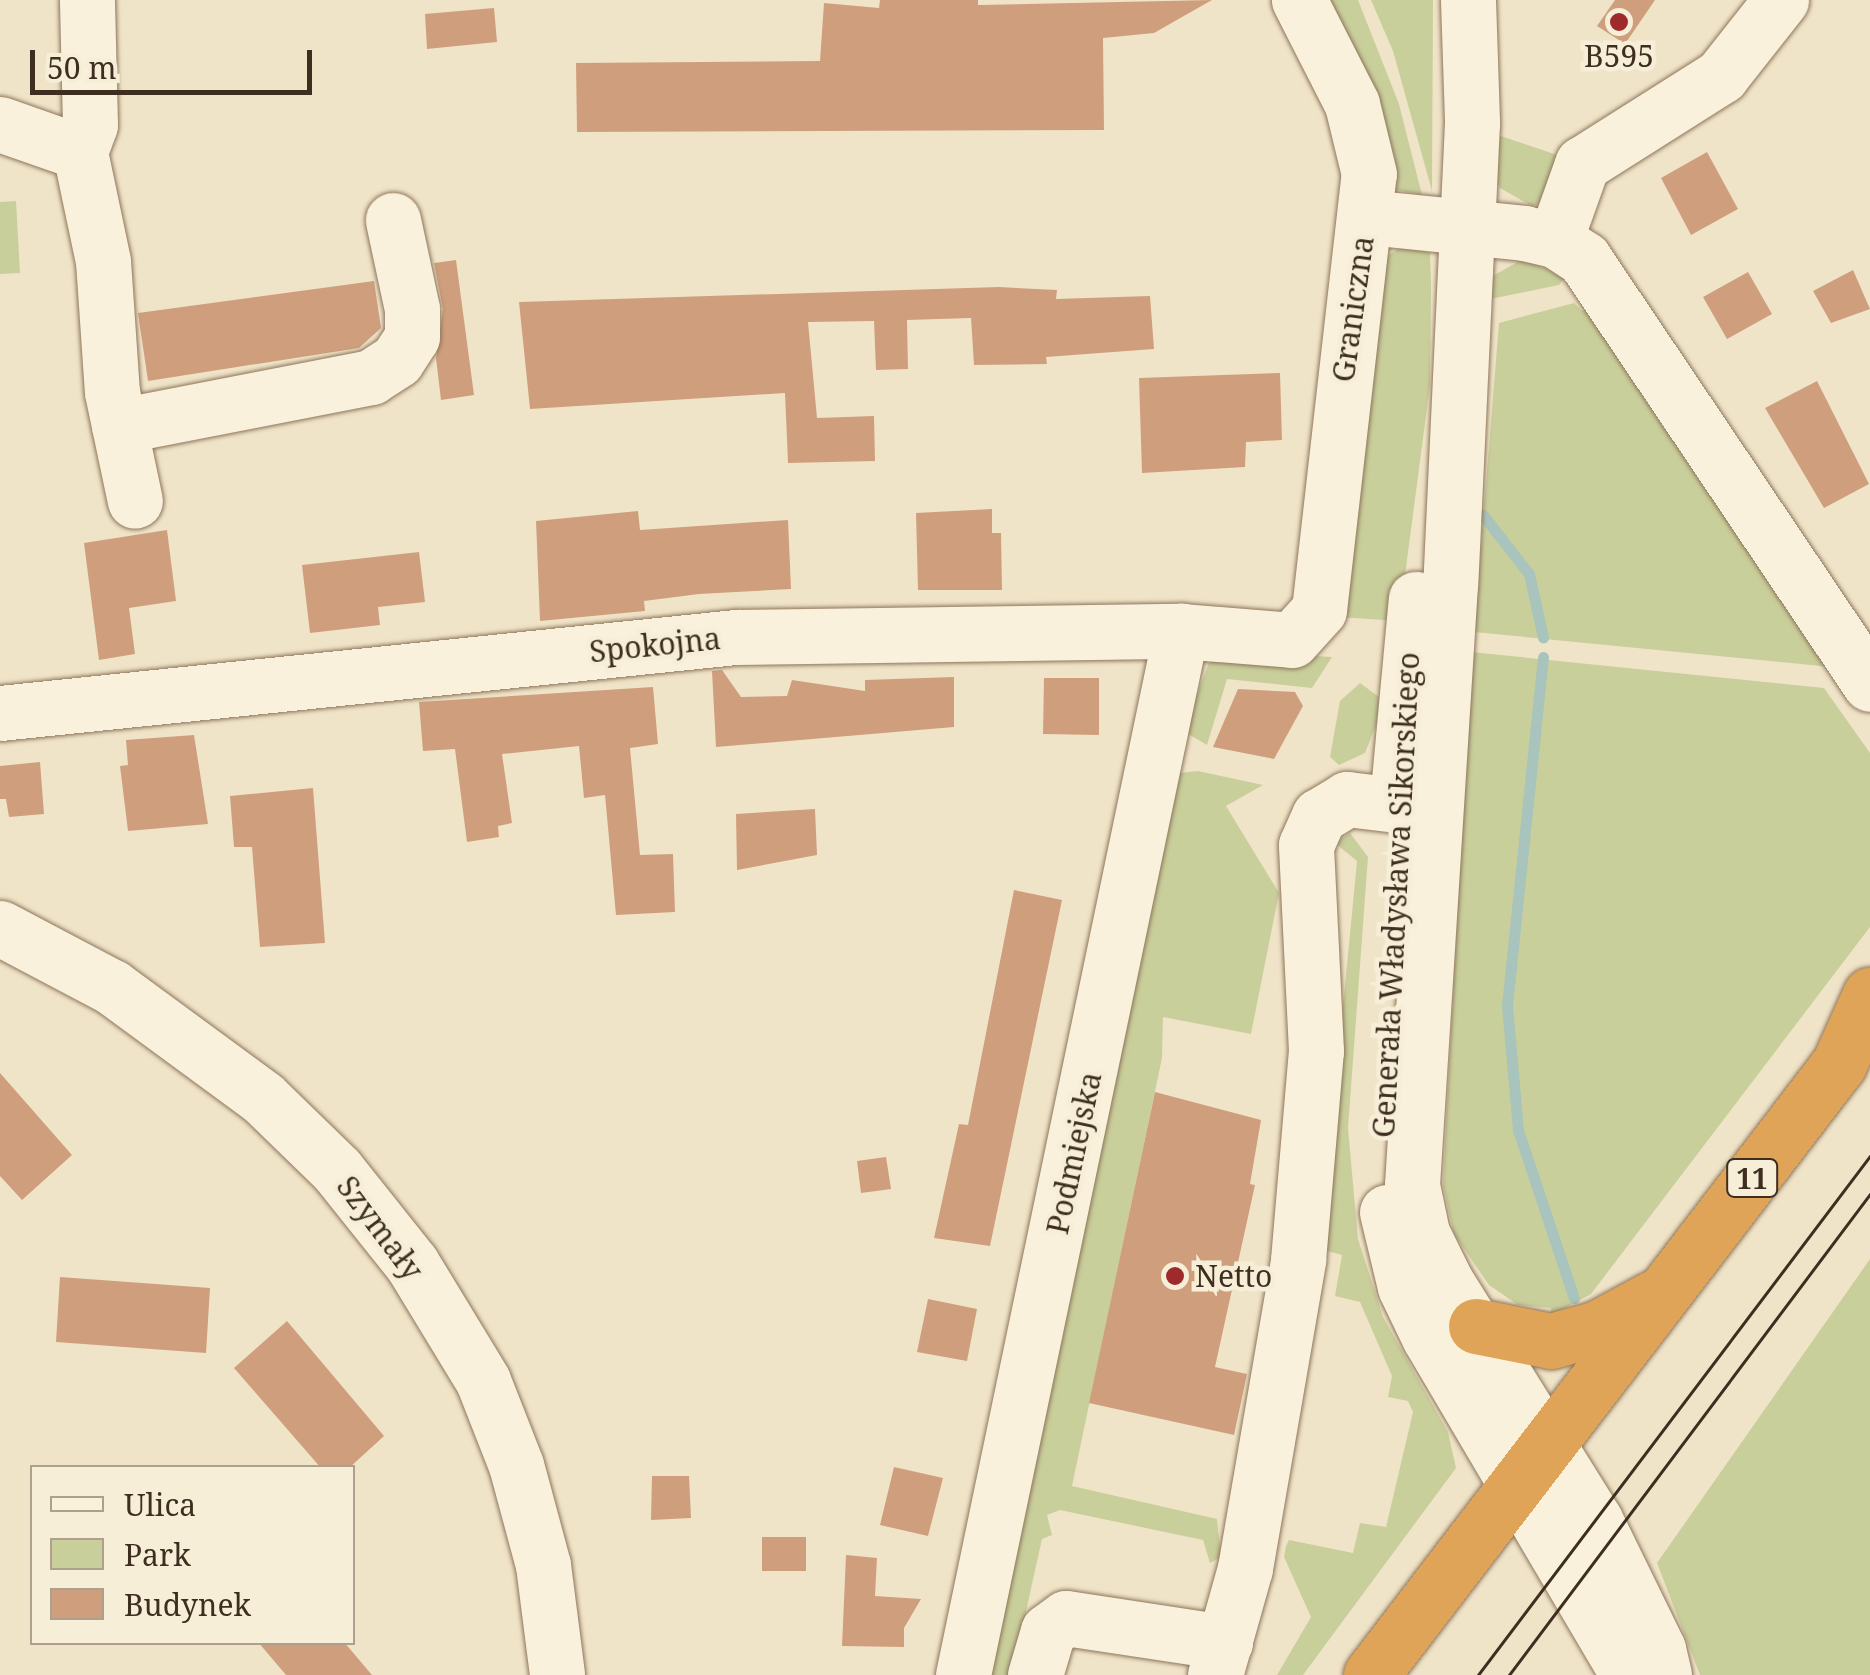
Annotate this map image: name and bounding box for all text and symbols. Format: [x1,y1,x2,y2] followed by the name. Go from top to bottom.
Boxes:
[1608,11,1630,33] marker: B595
[35,30,318,92] scale bar
[1584,38,1654,74] place label: B595
[47,47,117,88] text: 50 m
[1325,234,1381,384] street label: Graniczna
[588,620,722,670] street label: Spokojna
[1365,651,1427,1139] street label: Generała Władysława Sikorskiego
[1039,1069,1109,1237] street label: Podmiejska
[1724,1155,1780,1201] road number: 11
[329,1169,431,1287] street label: Szymały
[1195,1258,1272,1294] place label: Netto
[1164,1265,1186,1287] marker: Netto
[30,1465,355,1645] legend
[124,1484,196,1525] text: Ulica
[124,1534,191,1575] text: Park
[124,1584,251,1625] text: Budynek

